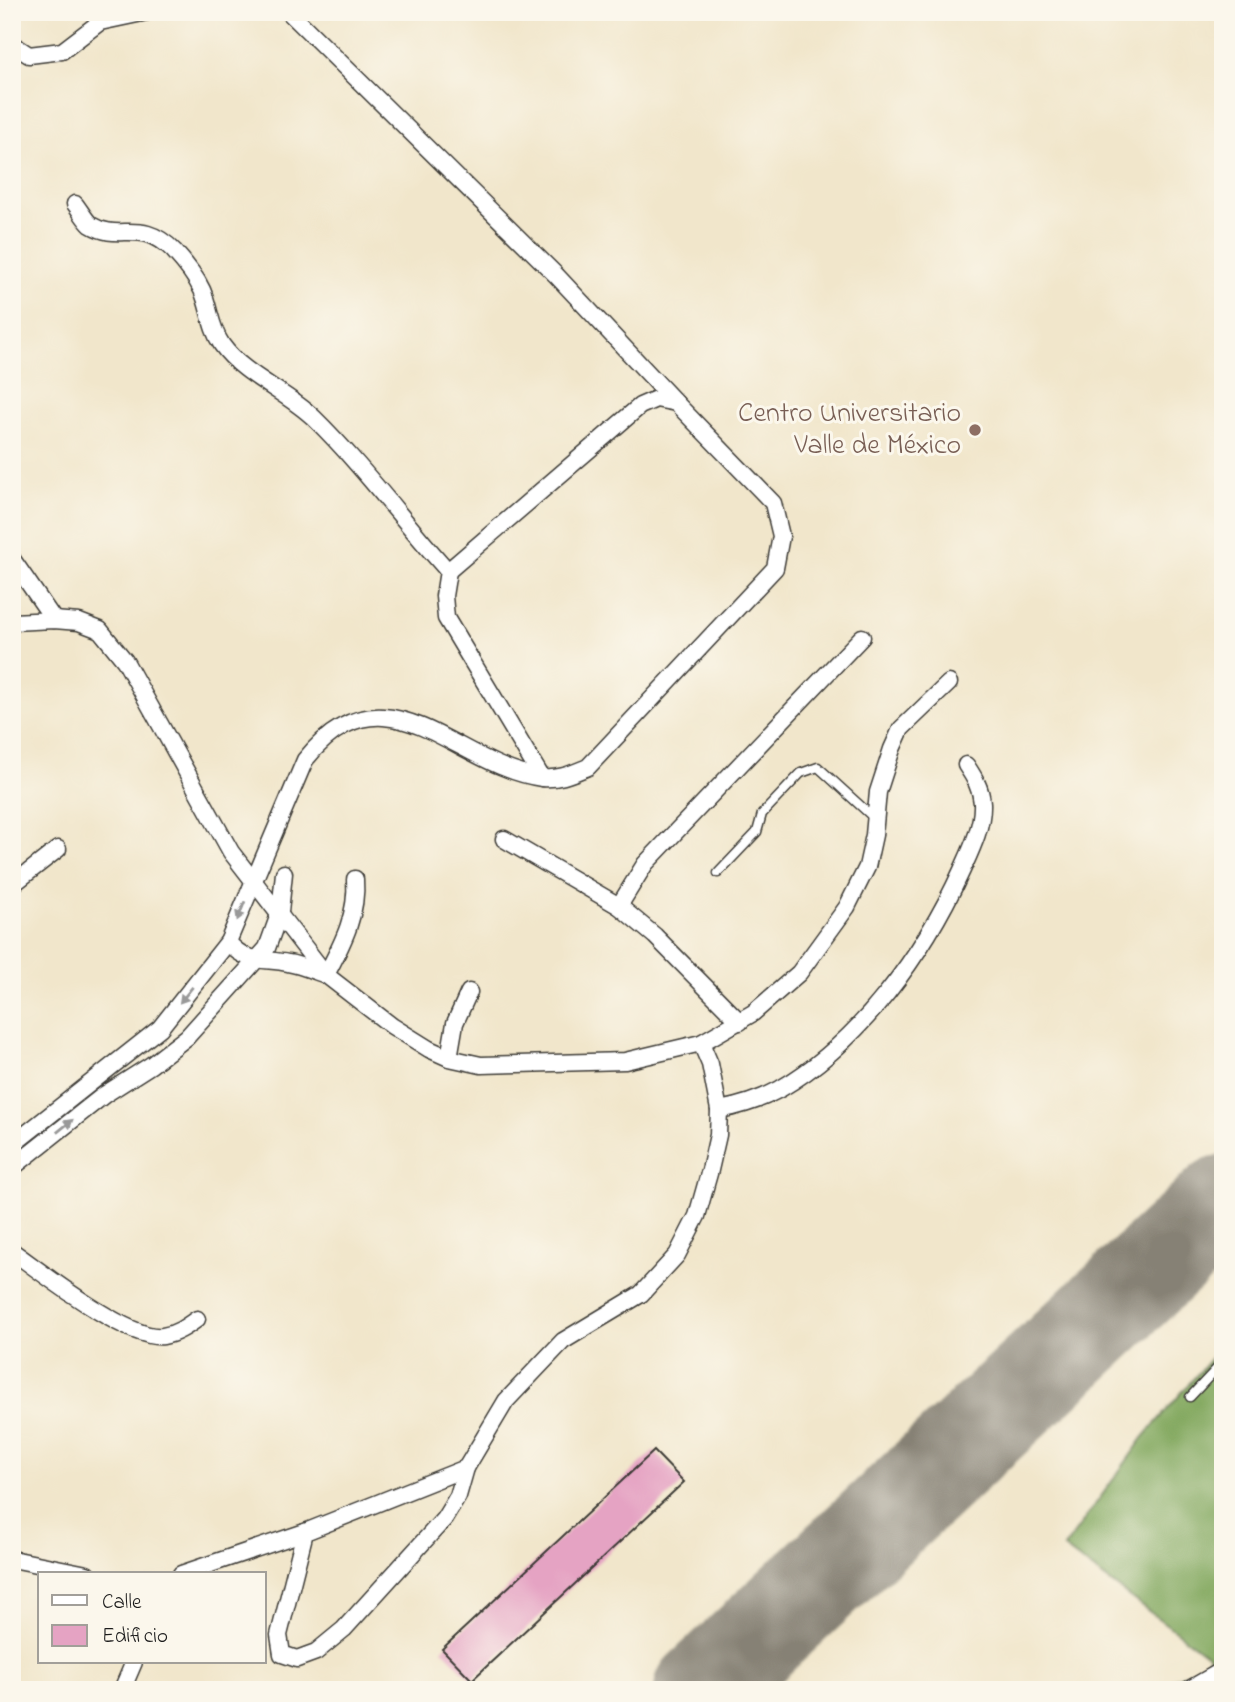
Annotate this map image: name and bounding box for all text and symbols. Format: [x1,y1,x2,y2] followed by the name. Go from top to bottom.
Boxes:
[738,394,961,467] place label: Centro Universitario Valle de México
[967,422,983,438] marker: Centro Universitario Valle de México
[235,900,246,921] one-way arrow
[178,986,193,1004] one-way arrow
[56,1118,74,1133] one-way arrow
[38,1572,266,1664] legend
[102,1588,142,1618] text: Calle
[102,1622,168,1652] text: Edificio

